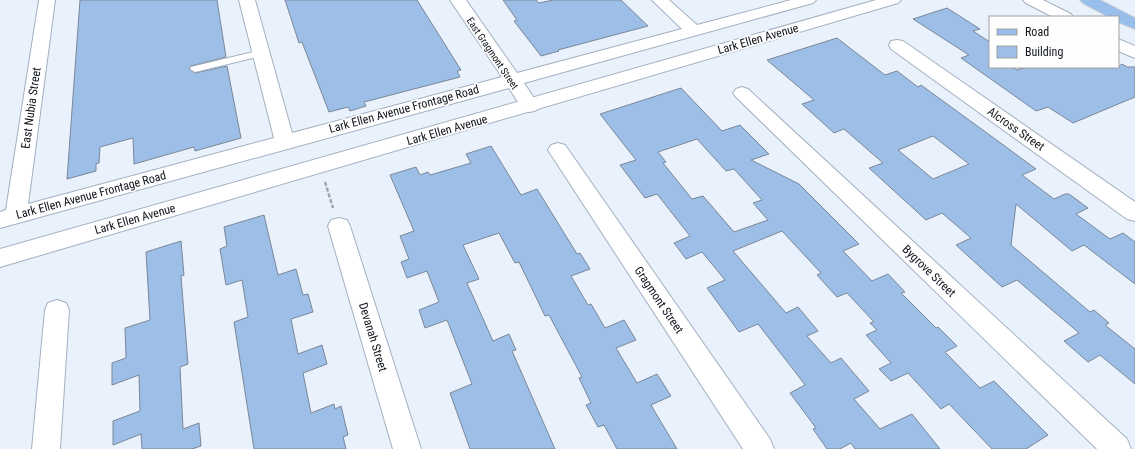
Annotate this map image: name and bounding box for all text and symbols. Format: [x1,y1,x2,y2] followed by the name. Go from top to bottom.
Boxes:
[465,15,521,91] street label: East Gragmont Street
[989,16,1119,68] legend
[716,21,800,57] street label: Lark Ellen Avenue
[1025,25,1049,39] text: Road
[1025,45,1063,59] text: Building
[18,66,44,150] street label: East Nubia Street
[327,82,481,136] street label: Lark Ellen Avenue Frontage Road
[985,104,1048,154] street label: Alcross Street
[405,112,489,148] street label: Lark Ellen Avenue
[14,168,168,222] street label: Lark Ellen Avenue Frontage Road
[93,201,177,237] street label: Lark Ellen Avenue
[900,242,959,300] street label: Bygrove Street
[632,264,687,336] street label: Gragmont Street
[356,301,390,374] street label: Devanah Street

